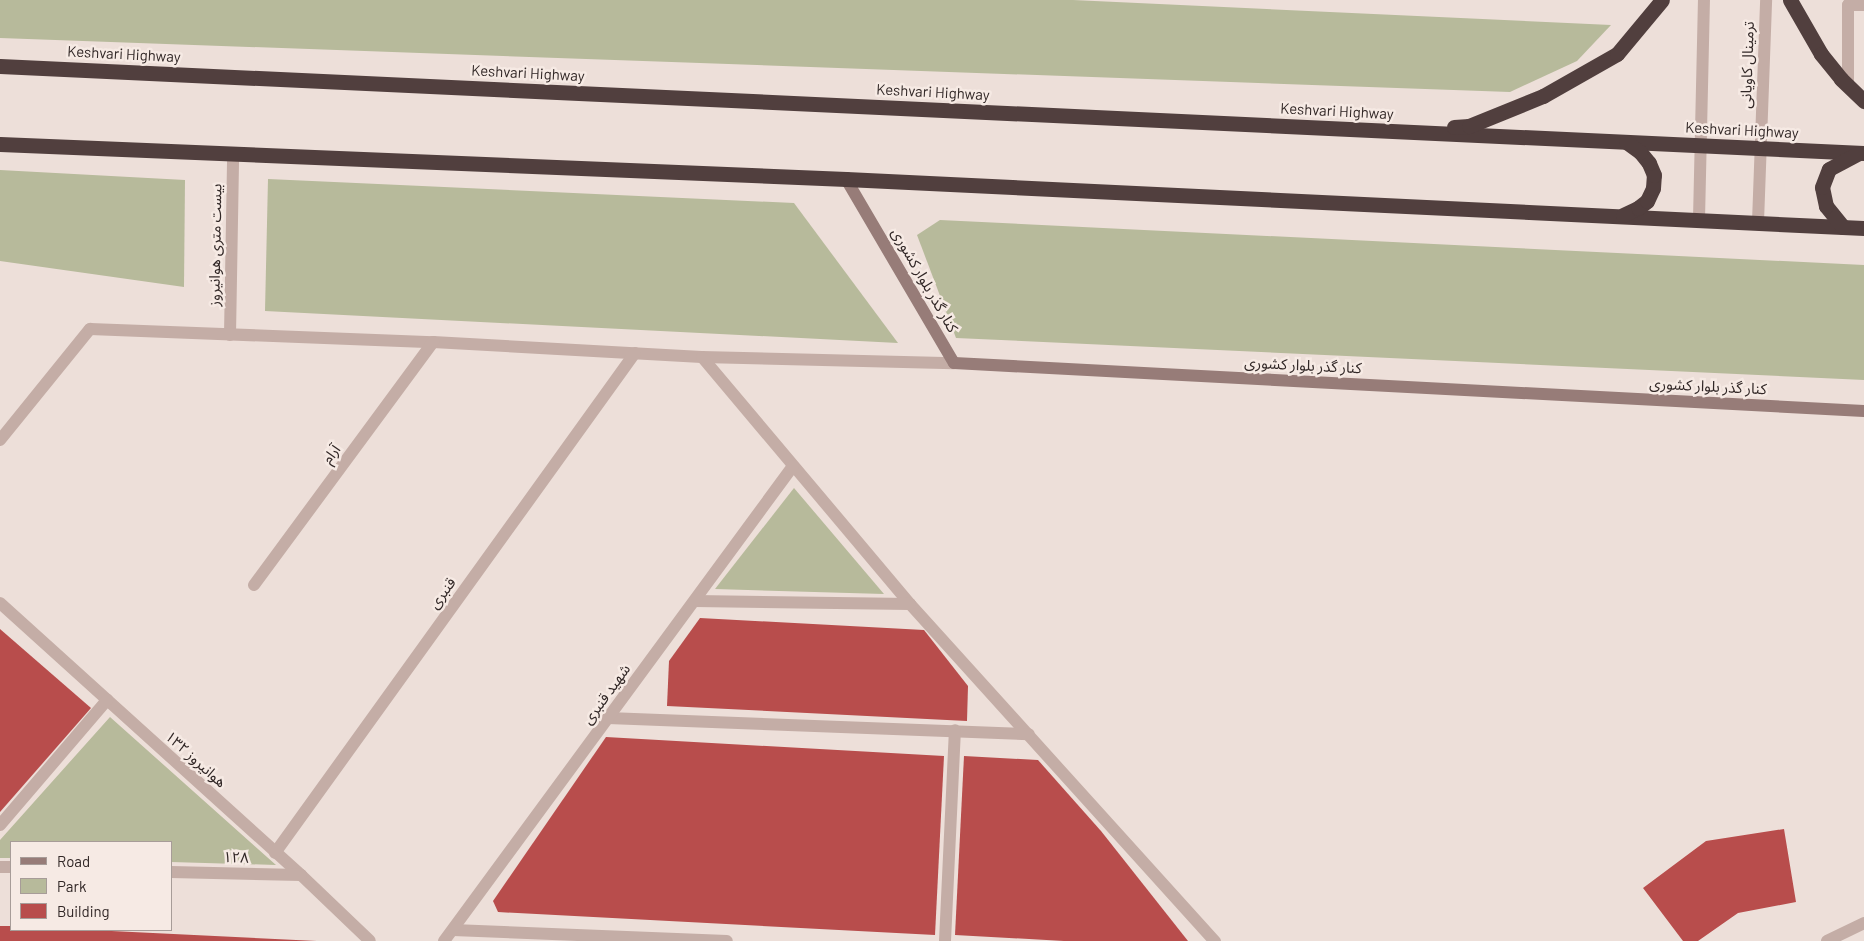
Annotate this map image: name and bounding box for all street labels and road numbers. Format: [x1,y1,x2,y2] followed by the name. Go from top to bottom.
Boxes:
[1736,21,1758,109] street label: ترمینال کاویانی
[67,42,181,66] street label: Keshvari Highway
[471,61,585,85] street label: Keshvari Highway
[876,80,990,104] street label: Keshvari Highway
[1280,99,1394,123] street label: Keshvari Highway
[1685,118,1799,142] street label: Keshvari Highway
[205,184,225,306] street label: بیست متری هوانیروز
[888,225,962,335] street label: کنار گذر بلوار کشوری
[1244,353,1362,377] street label: کنار گذر بلوار کشوری
[1649,374,1767,398] street label: کنار گذر بلوار کشوری
[318,441,344,467] street label: آرام
[425,574,459,612] street label: قنبری
[578,660,634,728] street label: شهید قنبری
[162,727,230,791] street label: هوانیروز ۱۳۲
[223,848,249,866] street label: ۱۲۸

